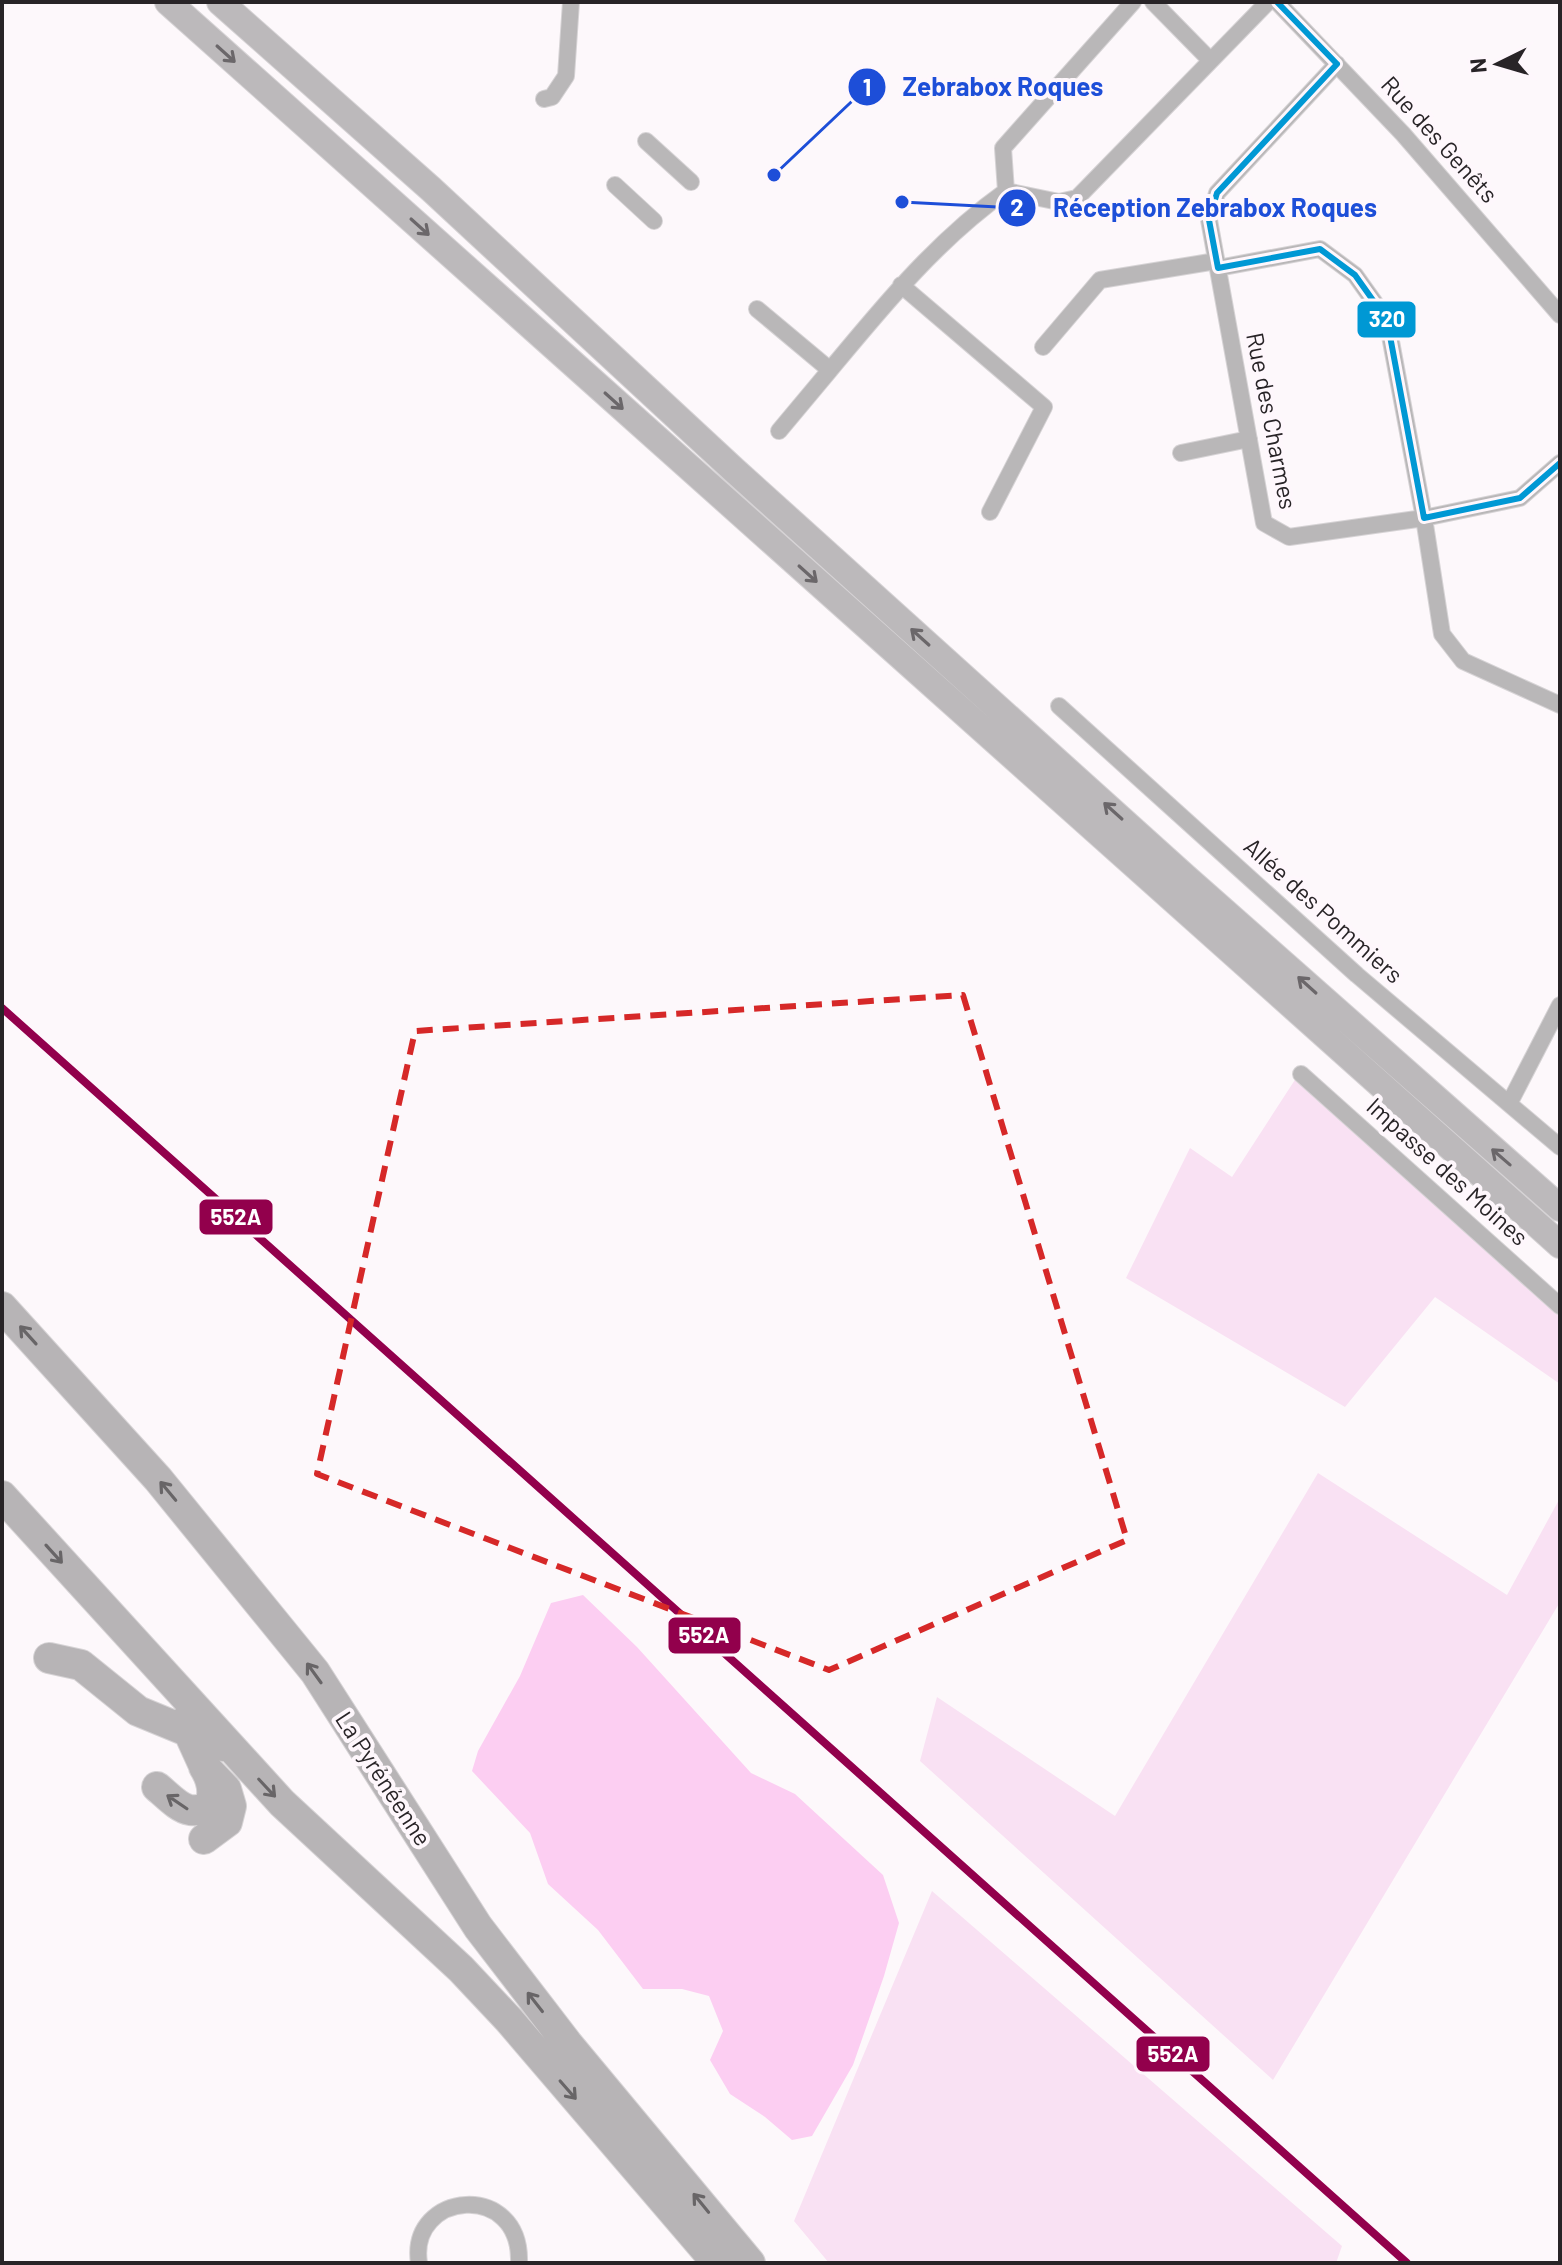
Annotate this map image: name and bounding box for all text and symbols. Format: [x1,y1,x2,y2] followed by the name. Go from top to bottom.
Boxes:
[1458,24,1538,104] north arrow
[215,44,236,63] one-way arrow
[1463,57,1491,74] text: N
[847,62,1120,112] callout: Zebrabox Roques
[903,70,1103,101] text: Zebrabox Roques
[1376,70,1505,208] street label: Rue des Genêts
[863,72,871,101] text: 1
[997,183,1393,233] callout: Réception Zebrabox Roques
[1053,191,1377,222] text: Réception Zebrabox Roques
[1010,192,1024,221] text: 2
[409,218,429,236] one-way arrow
[1356,300,1417,339] line badge: 320
[1369,305,1405,331] text: 320
[1241,330,1304,512] street label: Rue des Charmes
[603,391,623,409] one-way arrow
[797,565,817,583] one-way arrow
[910,629,930,647] one-way arrow
[1103,803,1123,821] one-way arrow
[1239,831,1409,989] street label: Allée des Pommiers
[1297,976,1317,994] one-way arrow
[1361,1091,1535,1251] street label: Impasse des Moines
[1492,1148,1512,1166] one-way arrow
[198,1198,274,1236] line badge: 552A
[211,1203,262,1229] text: 552A
[18,1325,37,1345] one-way arrow
[159,1481,177,1502] one-way arrow
[45,1544,64,1564] one-way arrow
[667,1616,742,1655] line badge: 552A
[679,1621,730,1647] text: 552A
[306,1663,323,1684] one-way arrow
[330,1706,438,1851] street label: La Pyrénéenne
[258,1777,276,1797] one-way arrow
[167,1793,189,1810] one-way arrow
[527,1992,544,2013] one-way arrow
[1135,2035,1211,2073] line badge: 552A
[1148,2040,1199,2066] text: 552A
[559,2079,577,2099] one-way arrow
[692,2193,709,2214] one-way arrow

